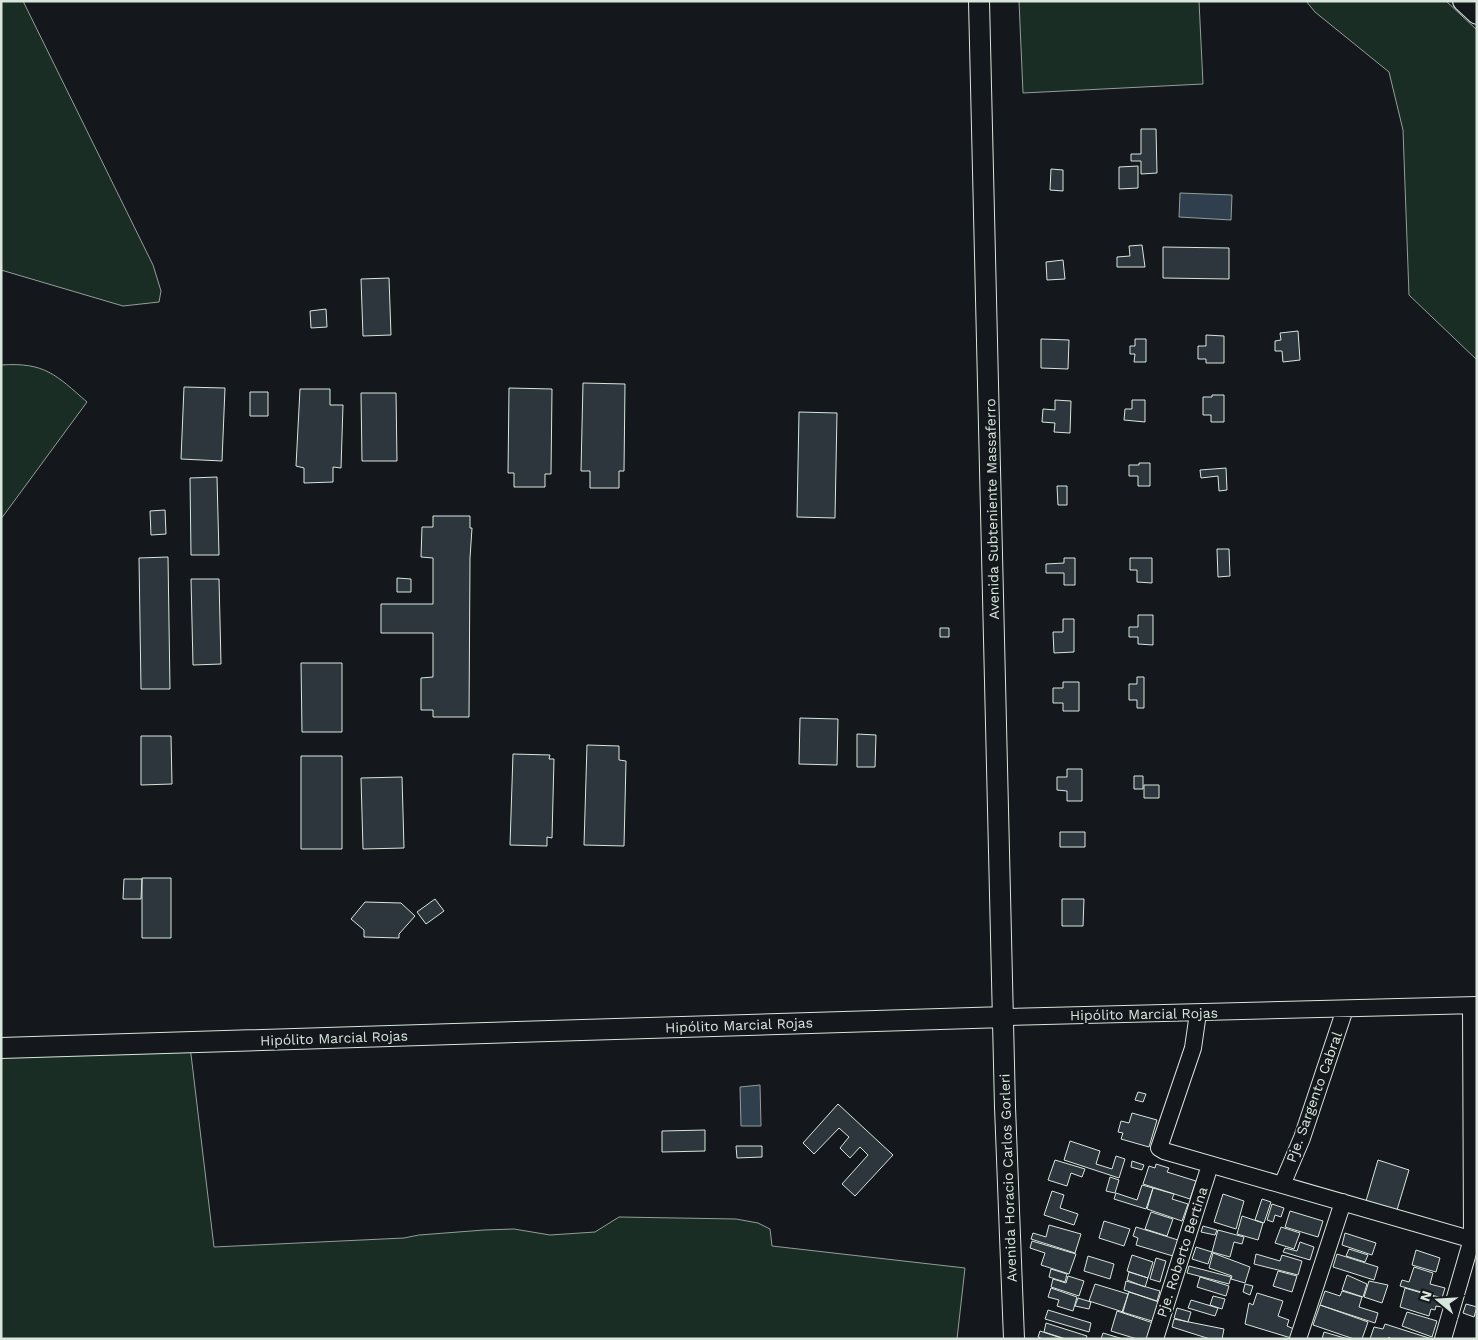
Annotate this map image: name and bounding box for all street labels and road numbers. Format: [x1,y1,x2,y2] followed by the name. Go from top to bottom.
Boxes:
[982,398,1002,620] street label: Avenida Subteniente Massaferro
[1070,1005,1218,1023] street label: Hipólito Marcial Rojas
[665,1014,813,1036] street label: Hipólito Marcial Rojas
[260,1027,408,1049] street label: Hipólito Marcial Rojas
[1283,1029,1345,1165] street label: Pje. Sargento Cabral
[996,1074,1020,1282] street label: Avenida Horacio Carlos Gorleri
[1153,1185,1211,1319] street label: Pje. Roberto Bertina

